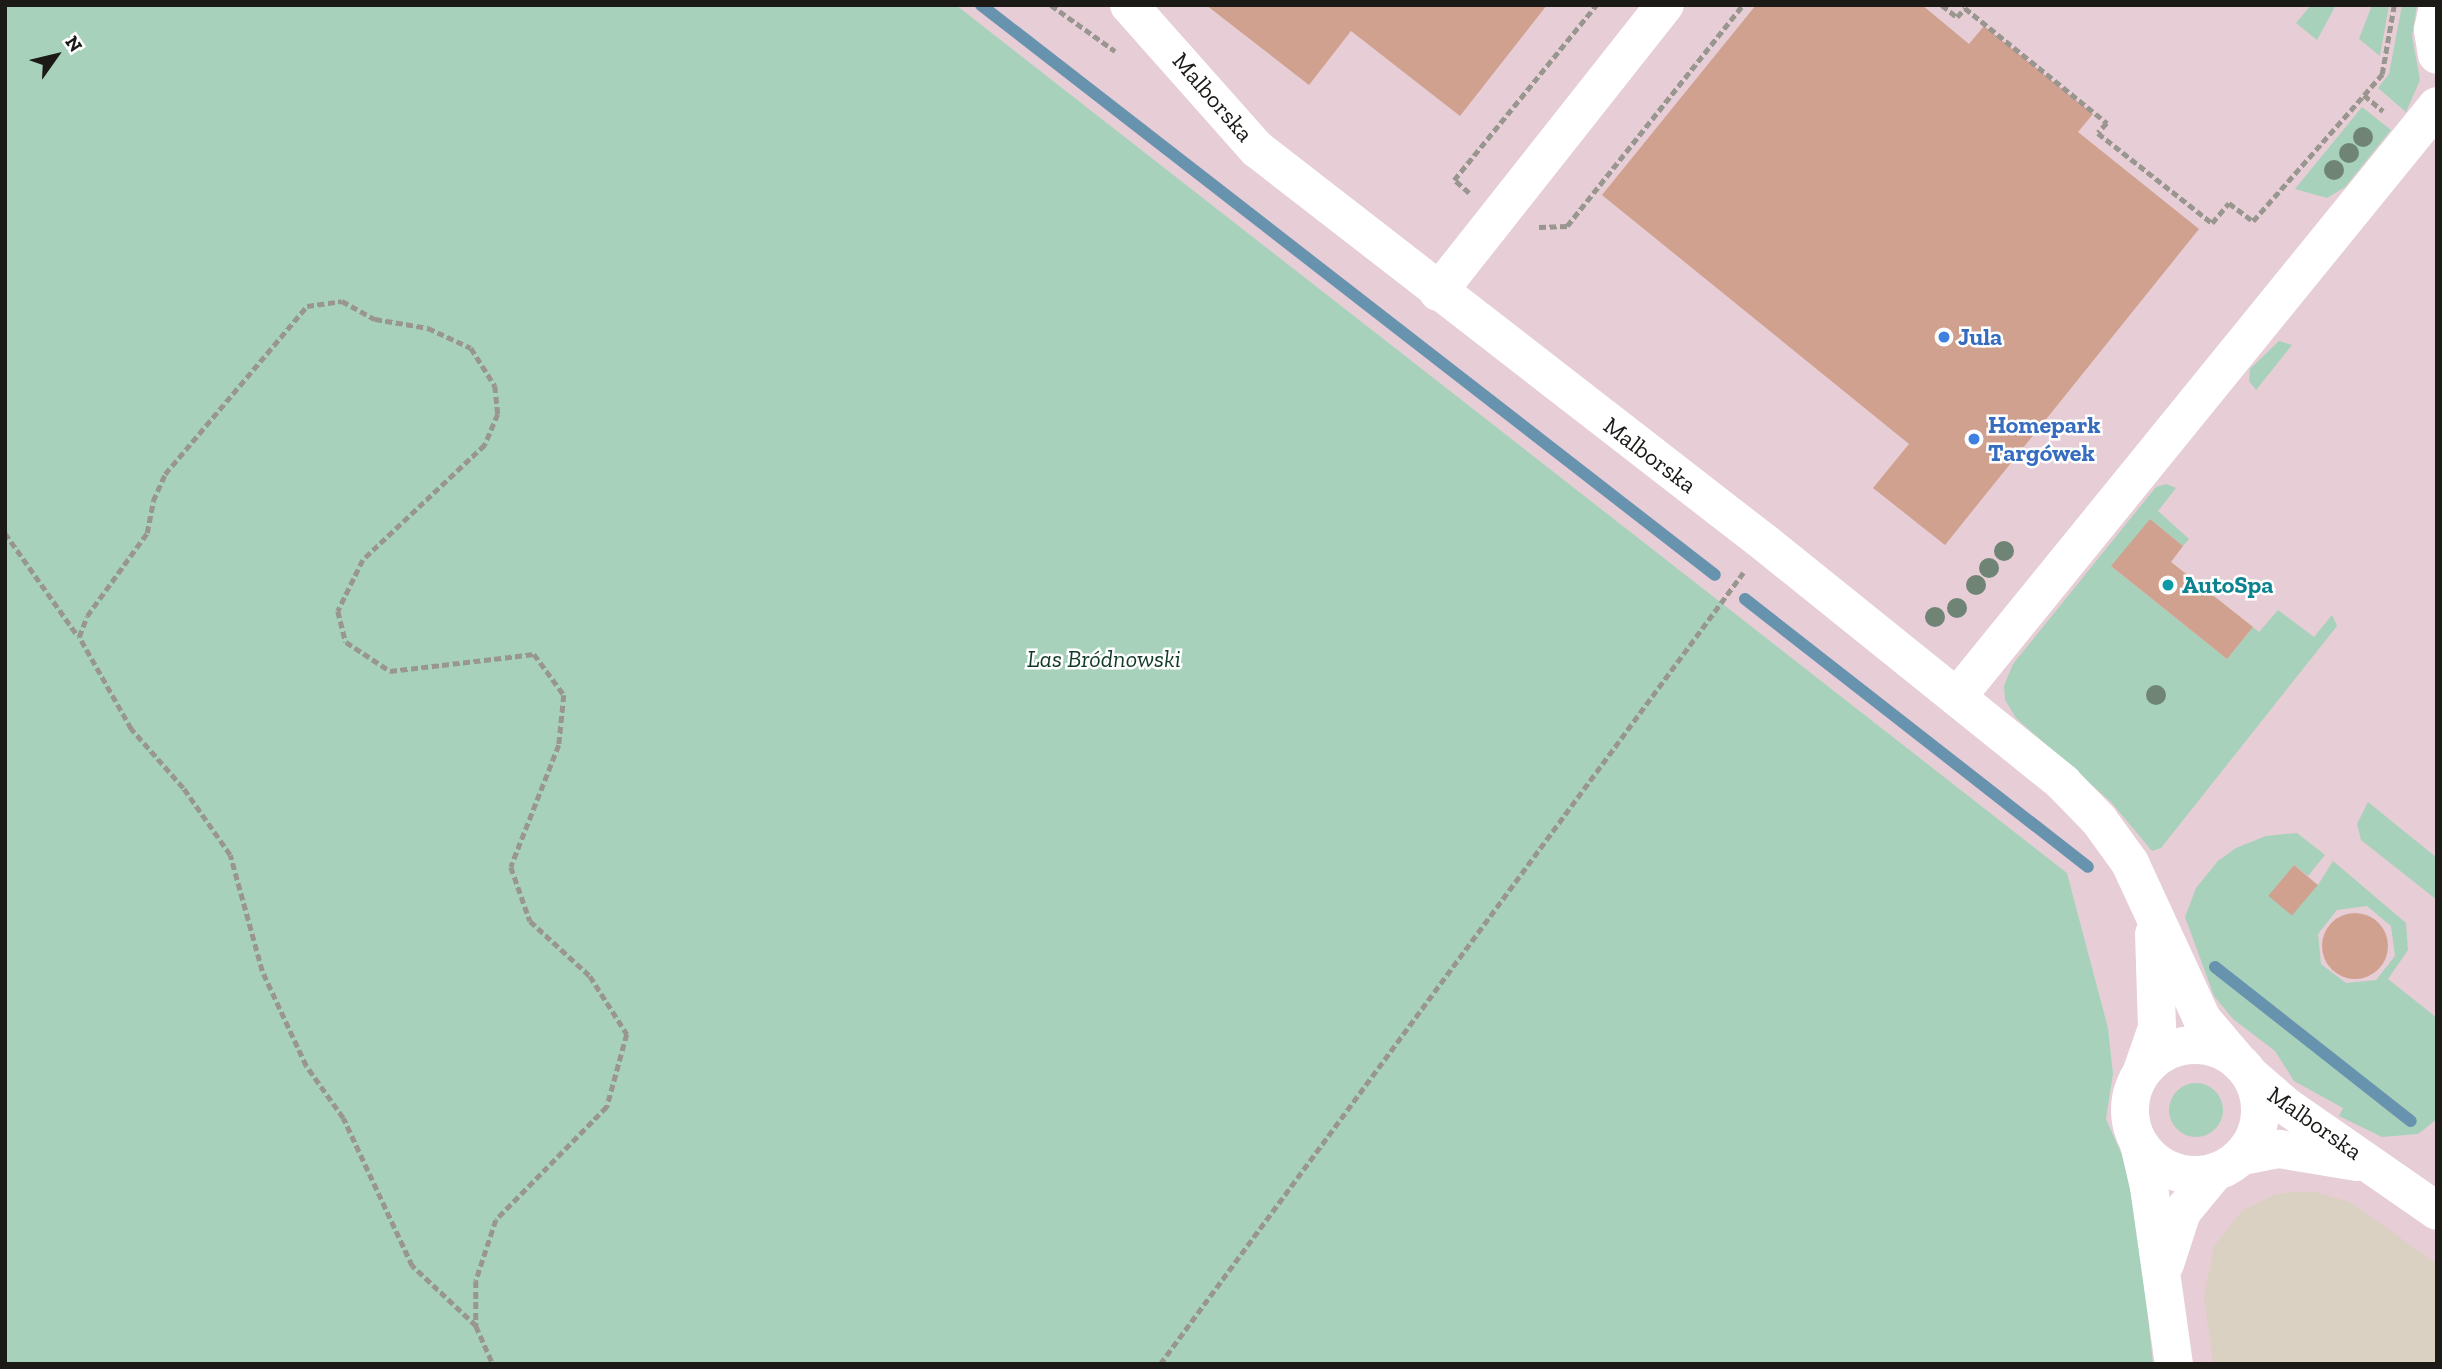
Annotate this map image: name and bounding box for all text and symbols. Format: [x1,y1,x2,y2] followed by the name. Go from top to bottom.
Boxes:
[21,21,91,91] north arrow
[60,32,87,56] text: N
[1166,47,1260,147] street label: Malborska
[1958,323,2002,351] place label: Jula
[1936,329,1952,345] marker: Jula
[1598,411,1702,499] street label: Malborska
[1988,411,2101,467] place label: Homepark Targówek
[1966,431,1982,447] marker: Homepark Targówek
[2182,571,2273,599] place label: AutoSpa
[2160,577,2176,593] marker: AutoSpa
[1027,645,1181,673] park label: Las Bródnowski
[2262,1080,2368,1166] street label: Malborska

